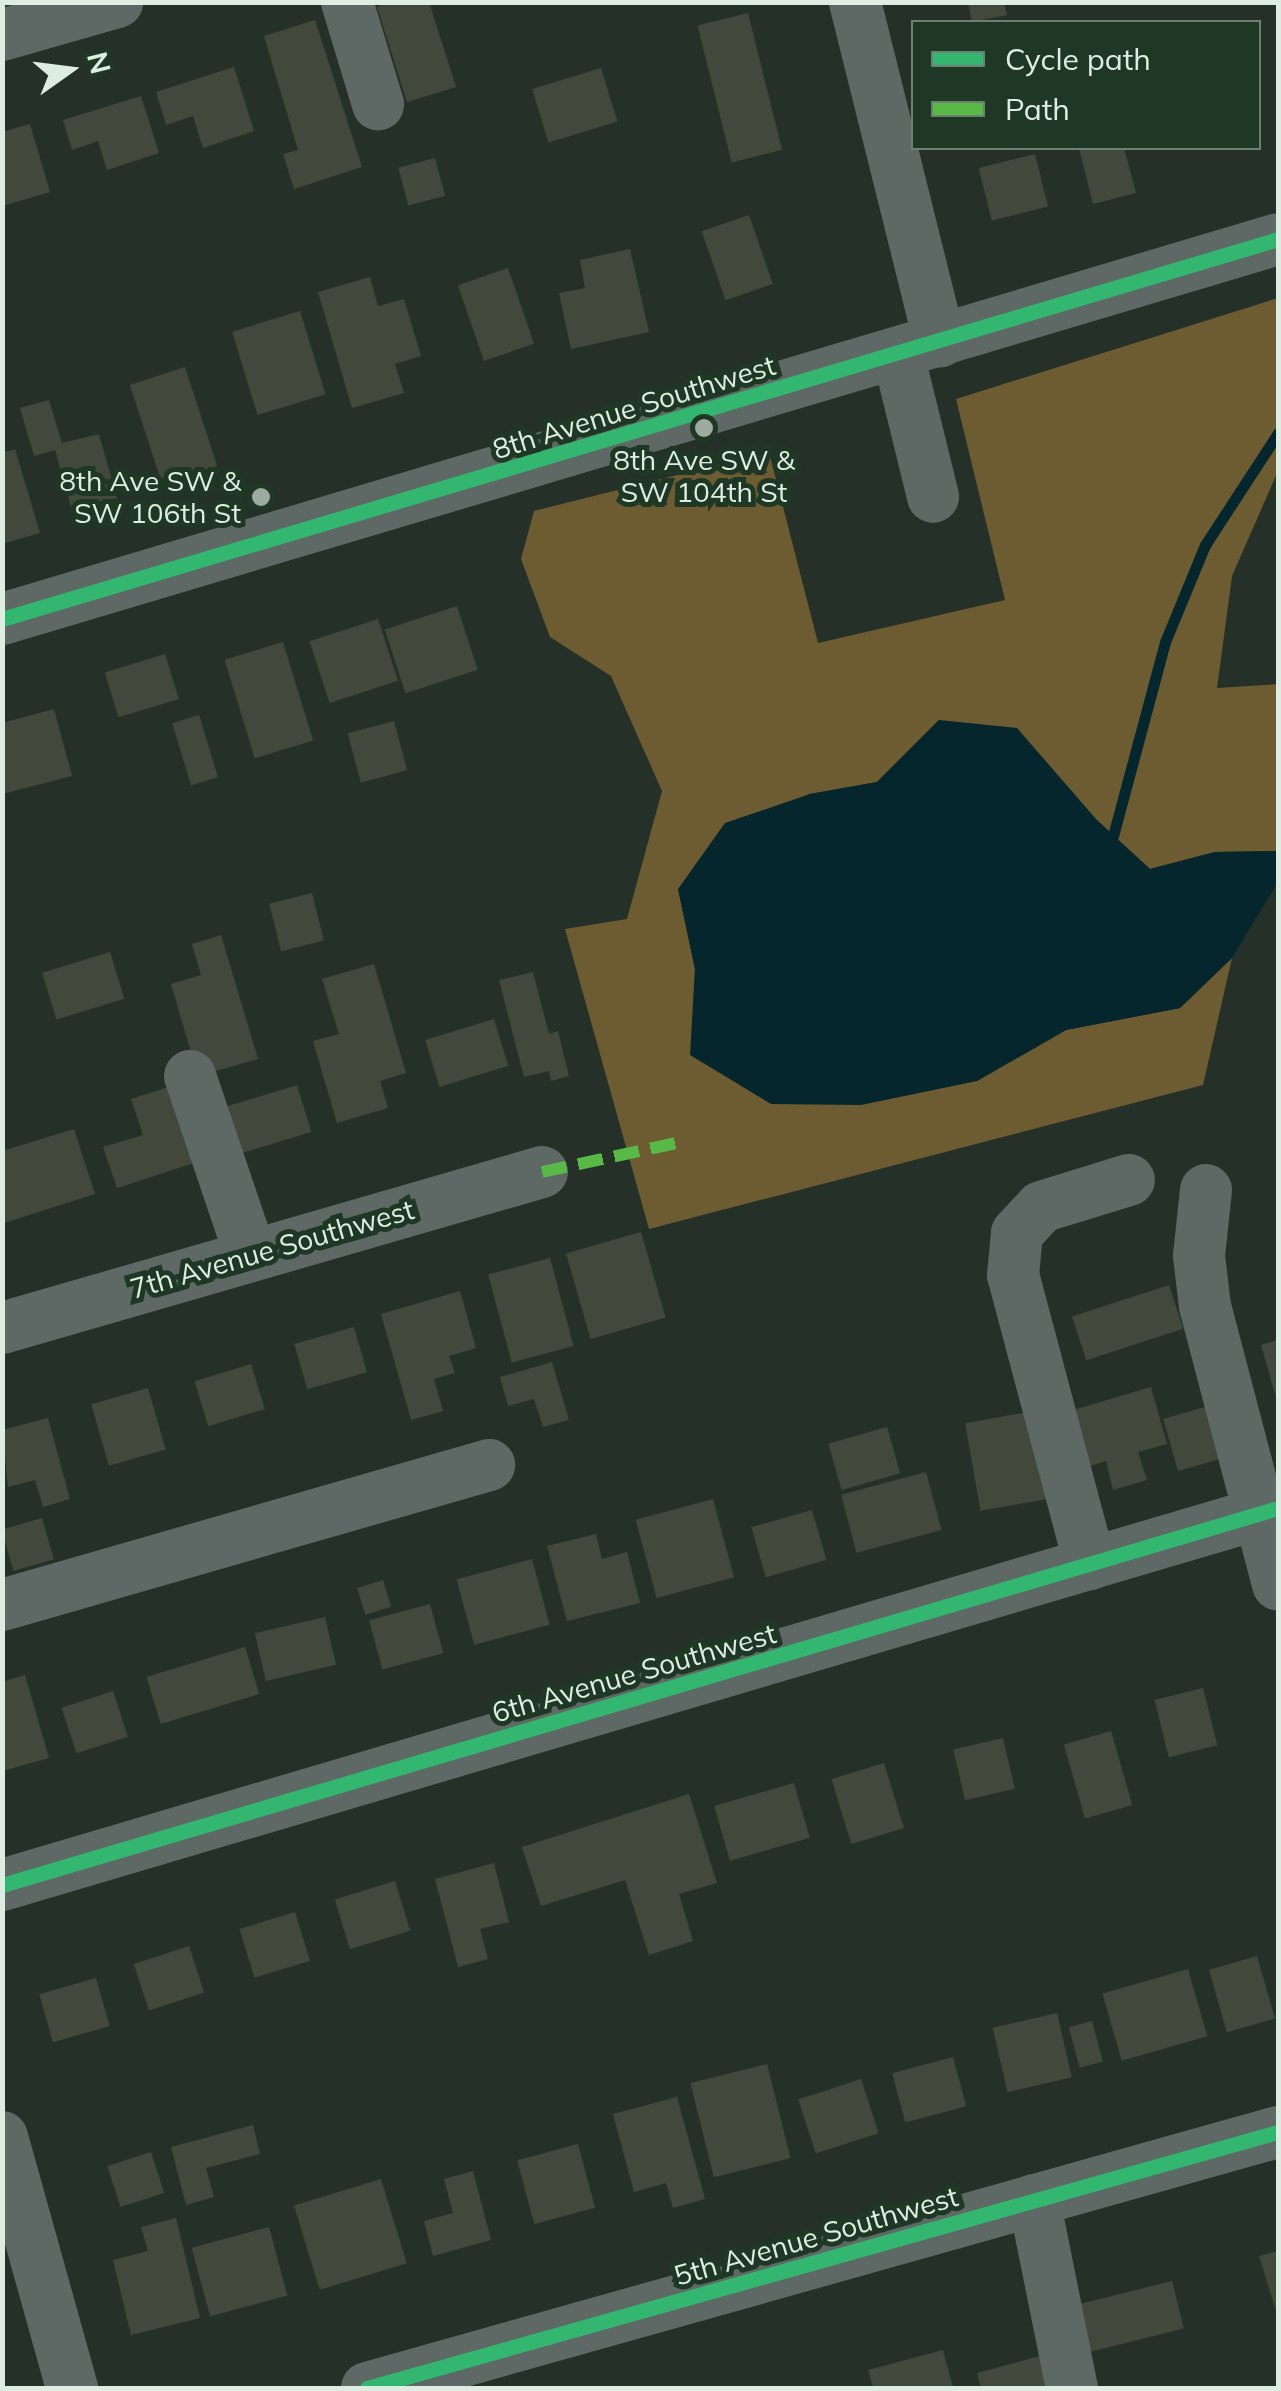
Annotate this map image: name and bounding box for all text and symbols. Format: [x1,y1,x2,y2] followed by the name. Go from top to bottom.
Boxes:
[20,20,120,120] north arrow
[911,20,1261,150] legend
[1005,40,1151,78] text: Cycle path
[80,48,119,77] text: N
[1005,90,1070,128] text: Path
[489,348,779,466] street label: 8th Avenue Southwest
[693,417,715,439] marker: 8th Ave SW & SW 104th St
[613,443,795,509] place label: 8th Ave SW & SW 104th St
[59,464,241,530] place label: 8th Ave SW & SW 106th St
[250,486,272,508] marker: 8th Ave SW & SW 106th St
[126,1192,418,1306] street label: 7th Avenue Southwest
[488,1616,780,1730] street label: 6th Avenue Southwest
[670,2179,962,2293] street label: 5th Avenue Southwest

